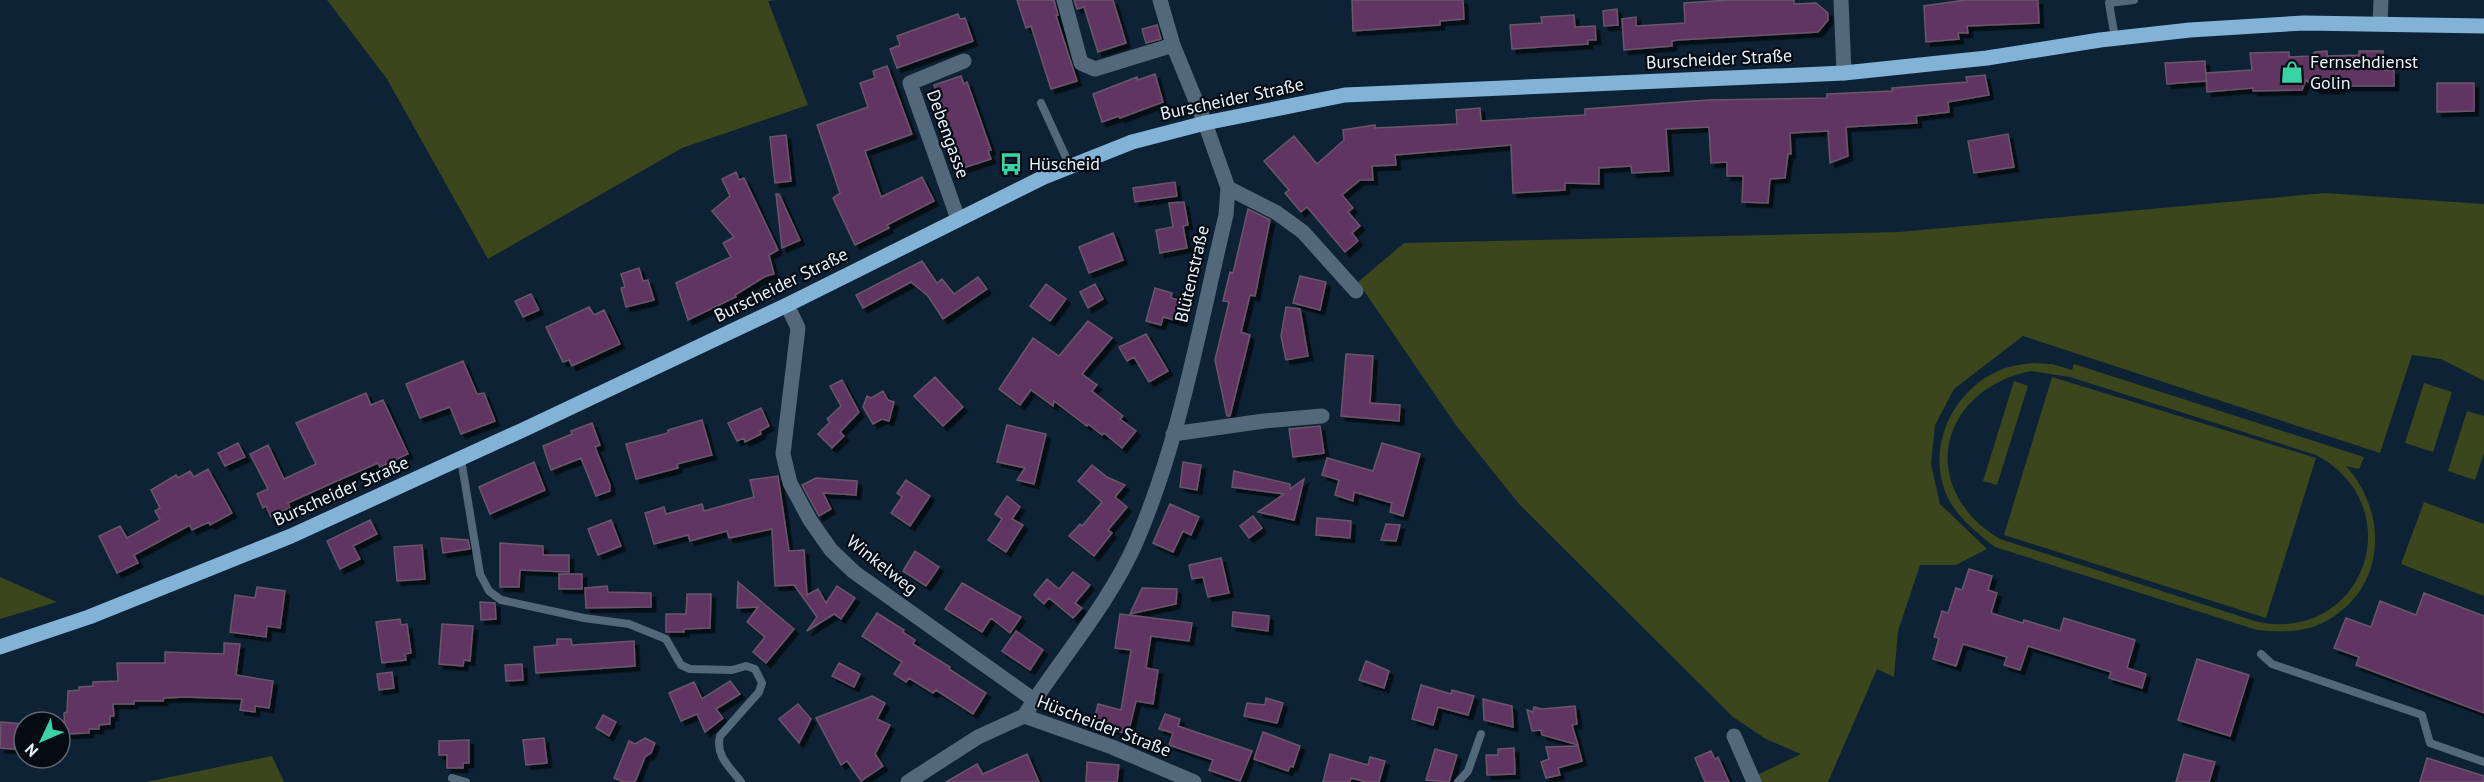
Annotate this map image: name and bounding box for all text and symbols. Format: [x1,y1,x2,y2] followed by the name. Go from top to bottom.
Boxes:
[1645,43,1793,74] street label: Burscheider Straße
[2310,50,2418,94] place label: Fernsehdienst Golin
[2279,59,2305,85] shop icon: Fernsehdienst Golin
[1158,72,1306,125] street label: Burscheider Straße
[922,86,975,181] street label: Debengasse
[998,151,1024,177] bus stop icon: Hüscheid
[1029,152,1100,175] place label: Hüscheid
[1169,223,1214,325] street label: Blütenstraße
[710,242,851,327] street label: Burscheider Straße
[269,450,412,531] street label: Burscheider Straße
[842,530,922,600] street label: Winkelweg
[1034,689,1174,762] street label: Hüscheider Straße
[12,710,72,770] north arrow
[20,740,42,761] text: N

